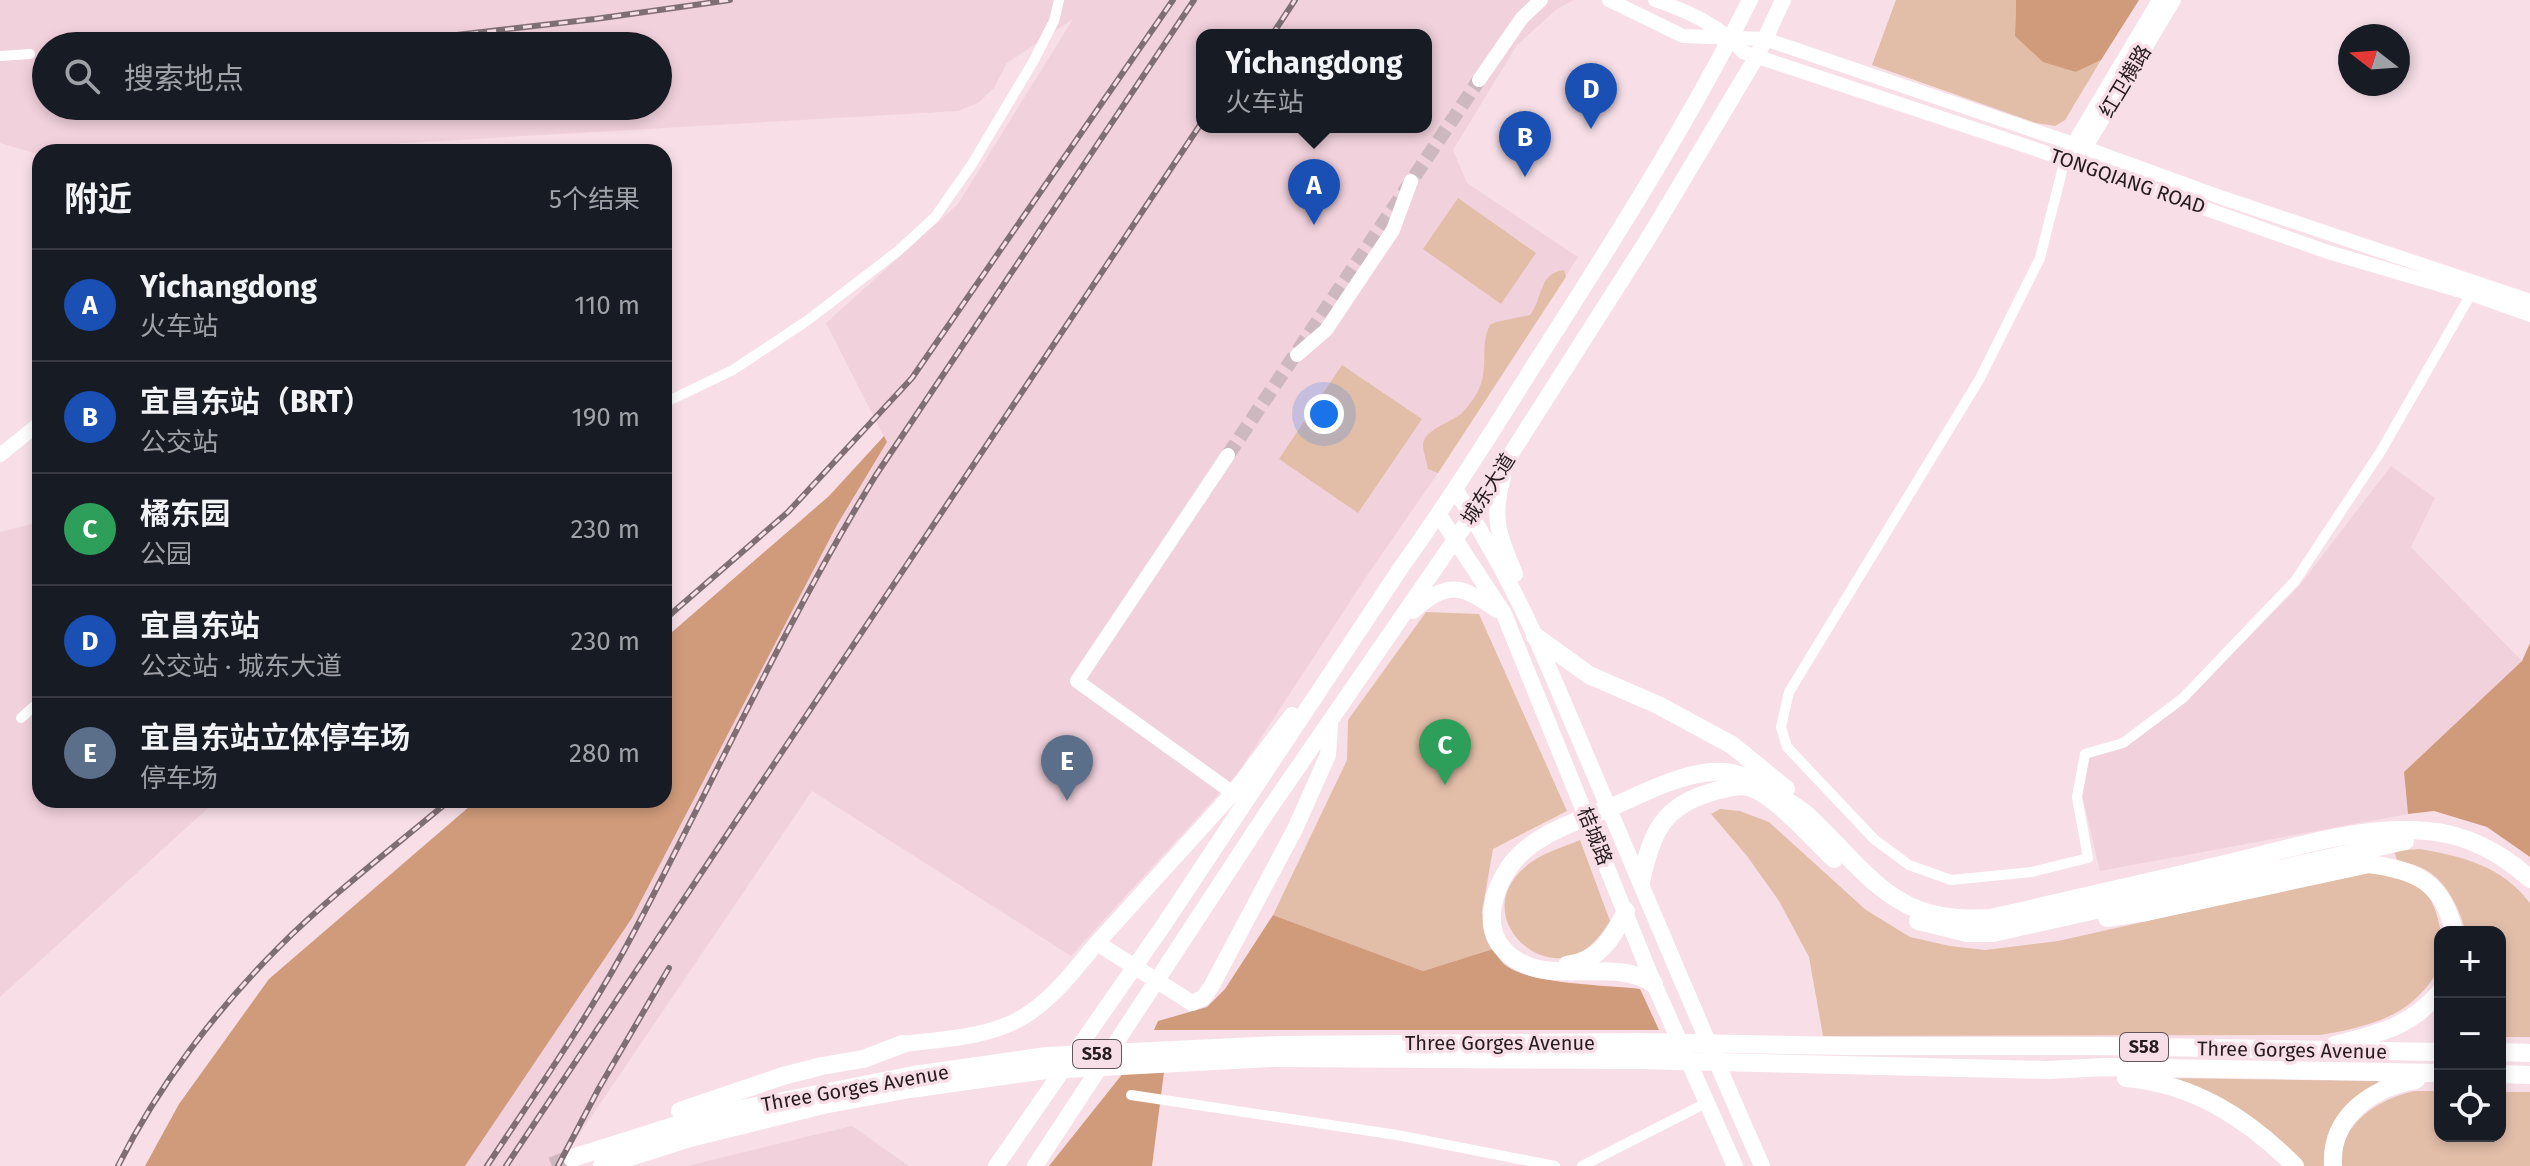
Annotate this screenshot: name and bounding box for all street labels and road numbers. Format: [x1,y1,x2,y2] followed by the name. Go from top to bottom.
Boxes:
[2094,41,2156,121] street label: 红卫横路
[2047,143,2209,219] street label: TONGQIANG ROAD
[1456,449,1520,529] street label: 城东大道
[1573,804,1617,868] street label: 桔城路
[1405,1031,1595,1055] street label: Three Gorges Avenue
[2120,1033,2168,1061] road number: S58
[2197,1036,2387,1064] street label: Three Gorges Avenue
[1073,1040,1121,1068] road number: S58
[759,1060,951,1116] street label: Three Gorges Avenue

